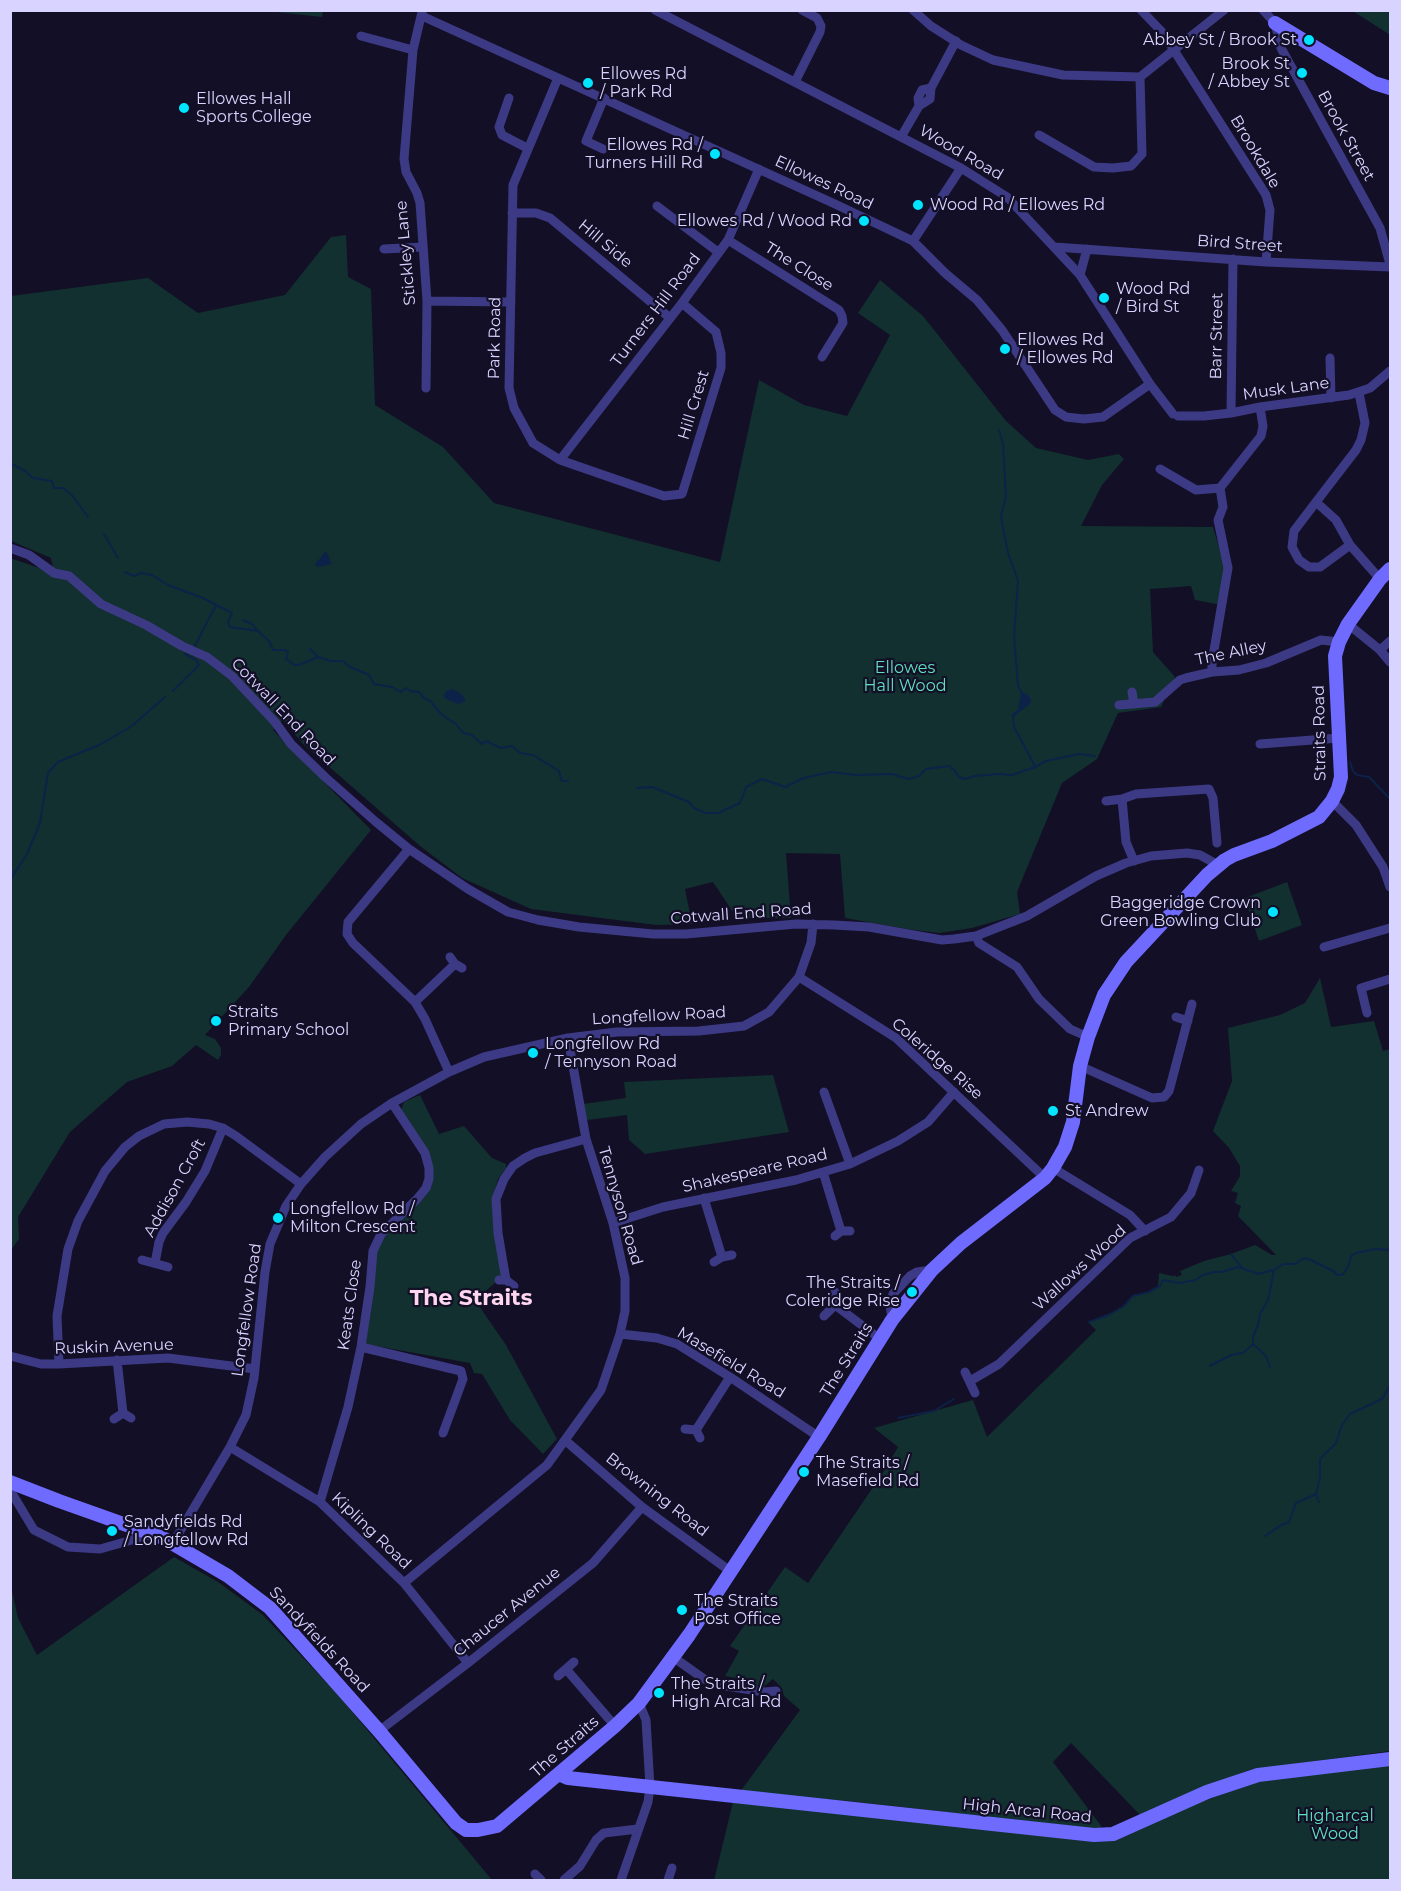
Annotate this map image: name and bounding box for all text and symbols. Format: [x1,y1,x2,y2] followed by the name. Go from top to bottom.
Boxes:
[1143,30,1297,50] place label: Abbey St / Brook St
[1302,33,1316,47] marker: Abbey St / Brook St
[1209,54,1290,92] place label: Brook St / Abbey St
[600,64,687,102] place label: Ellowes Rd / Park Rd
[1295,66,1309,80] marker: Brook St / Abbey St
[581,76,595,90] marker: Ellowes Rd / Park Rd
[1313,87,1379,185] street label: Brook Street
[196,89,312,127] place label: Ellowes Hall Sports College
[177,101,191,115] marker: Ellowes Hall Sports College
[1226,112,1284,192] street label: Brookdale
[916,121,1006,185] street label: Wood Road
[586,135,703,173] place label: Ellowes Rd / Turners Hill Rd
[708,147,722,161] marker: Ellowes Rd / Turners Hill Rd
[772,152,876,214] street label: Ellowes Road
[930,195,1105,215] place label: Wood Rd / Ellowes Rd
[911,198,925,212] marker: Wood Rd / Ellowes Rd
[392,200,420,306] street label: Stickley Lane
[677,211,852,231] place label: Ellowes Rd / Wood Rd
[857,214,871,228] marker: Ellowes Rd / Wood Rd
[574,216,636,272] street label: Hill Side
[1196,231,1284,257] street label: Bird Street
[761,238,837,296] street label: The Close
[607,250,705,370] street label: Turners Hill Road
[1116,279,1190,317] place label: Wood Rd / Bird St
[1097,291,1111,305] marker: Wood Rd / Bird St
[1207,292,1227,380] street label: Barr Street
[485,297,505,379] street label: Park Road
[1017,330,1114,368] place label: Ellowes Rd / Ellowes Rd
[998,342,1012,356] marker: Ellowes Rd / Ellowes Rd
[674,368,714,442] street label: Hill Crest
[1242,373,1330,405] street label: Musk Lane
[1194,636,1268,670] street label: The Alley
[227,654,339,770] street label: Cotwall End Road
[863,658,947,696] park label: Ellowes Hall Wood
[1310,685,1330,781] street label: Straits Road
[1100,893,1261,931] place label: Baggeridge Crown Green Bowling Club
[670,899,812,929] street label: Cotwall End Road
[1266,905,1280,919] marker: Baggeridge Crown Green Bowling Club
[228,1002,349,1040] place label: Straits Primary School
[591,1003,727,1029] street label: Longfellow Road
[209,1014,223,1028] marker: Straits Primary School
[887,1014,987,1104] street label: Coleridge Rise
[545,1034,677,1072] place label: Longfellow Rd / Tennyson Road
[526,1046,540,1060] marker: Longfellow Rd / Tennyson Road
[1065,1101,1148,1121] place label: St Andrew
[1046,1104,1060,1118] marker: St Andrew
[140,1135,210,1241] street label: Addison Croft
[594,1144,646,1268] street label: Tennyson Road
[681,1145,829,1197] street label: Shakespeare Road
[290,1199,416,1237] place label: Longfellow Rd / Milton Crescent
[271,1211,285,1225] marker: Longfellow Rd / Milton Crescent
[1030,1221,1130,1315] street label: Wallows Wood
[228,1242,266,1378] street label: Longfellow Road
[334,1258,366,1352] street label: Keats Close
[785,1273,900,1311] place label: The Straits / Coleridge Rise
[905,1285,919,1299] marker: The Straits / Coleridge Rise
[410,1286,532,1312] district label: The Straits
[817,1319,877,1401] street label: The Straits
[673,1323,789,1403] street label: Masefield Road
[54,1335,174,1359] street label: Ruskin Avenue
[602,1449,712,1541] street label: Browning Road
[816,1453,919,1491] place label: The Straits / Masefield Rd
[797,1465,811,1479] marker: The Straits / Masefield Rd
[327,1488,415,1574] street label: Kipling Road
[124,1512,249,1550] place label: Sandyfields Rd / Longfellow Rd
[105,1524,119,1538] marker: Sandyfields Rd / Longfellow Rd
[450,1563,564,1661] street label: Chaucer Avenue
[265,1583,373,1697] street label: Sandyfields Road
[694,1591,781,1629] place label: The Straits Post Office
[675,1603,689,1617] marker: The Straits Post Office
[671,1674,781,1712] place label: The Straits / High Arcal Rd
[652,1686,666,1700] marker: The Straits / High Arcal Rd
[527,1712,603,1782] street label: The Straits
[961,1795,1093,1827] street label: High Arcal Road
[1296,1806,1374,1844] park label: Higharcal Wood

